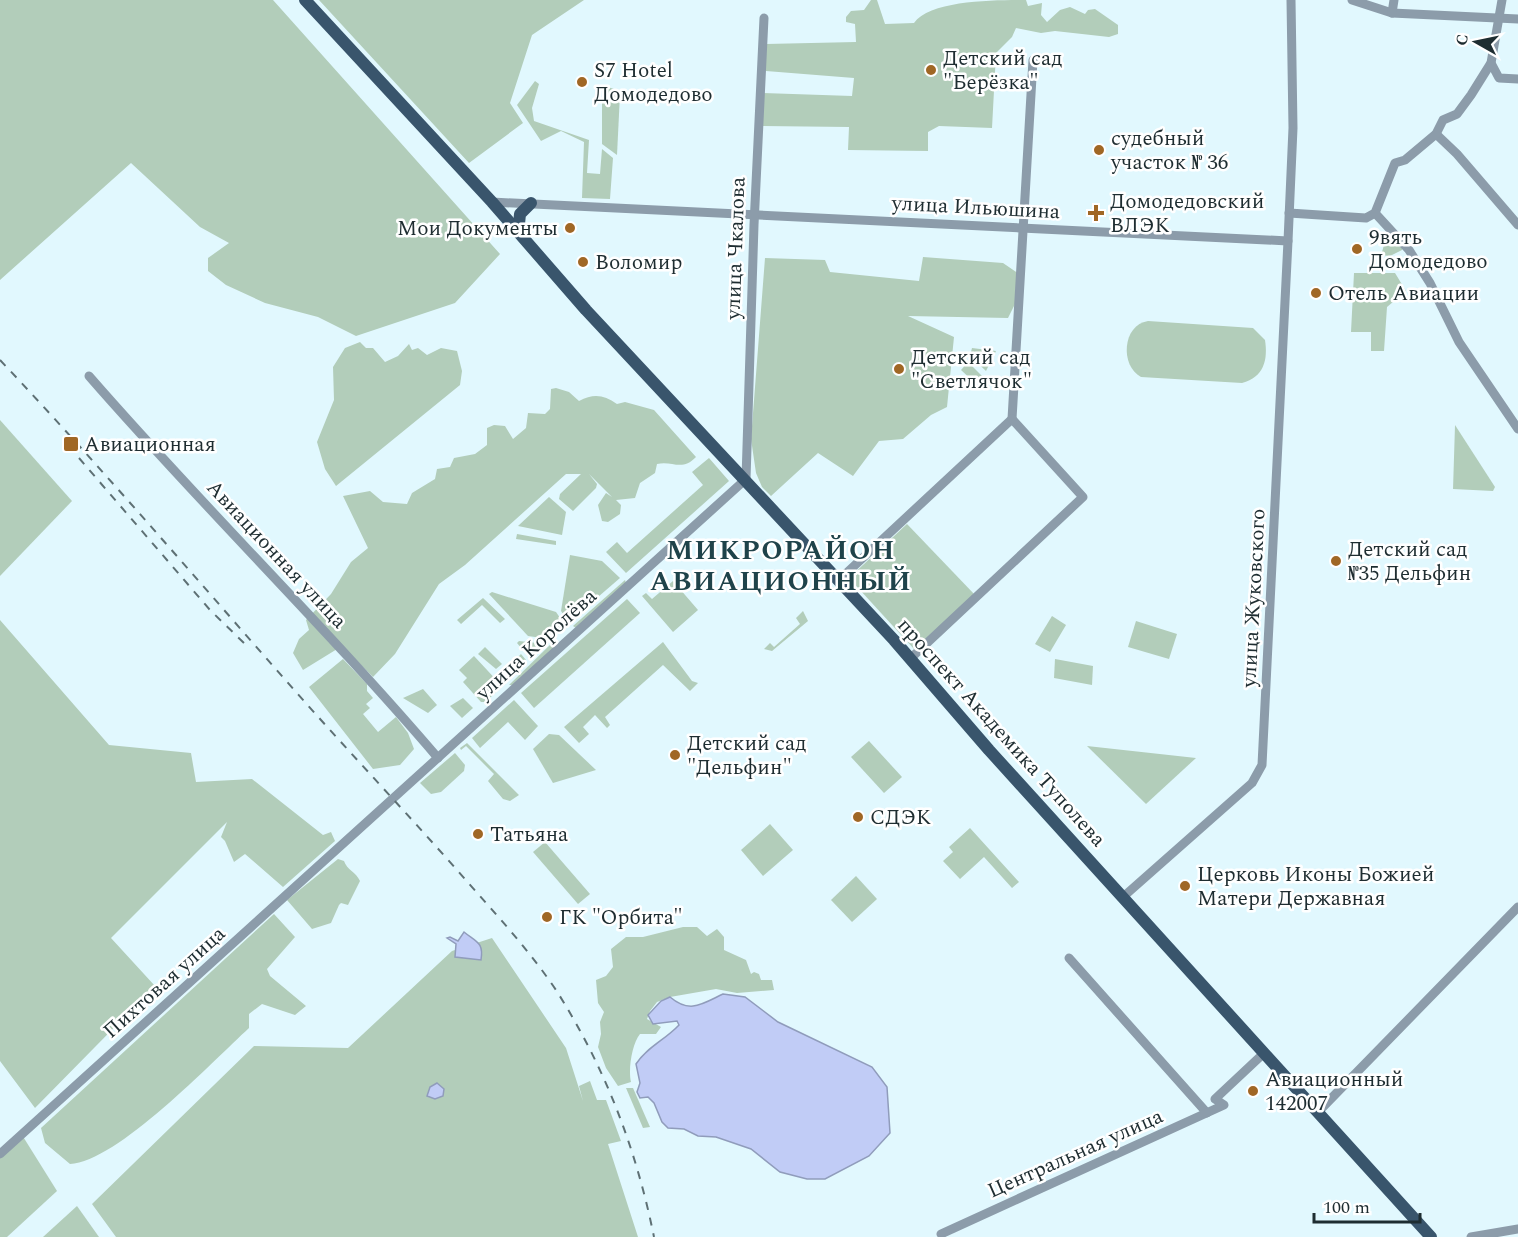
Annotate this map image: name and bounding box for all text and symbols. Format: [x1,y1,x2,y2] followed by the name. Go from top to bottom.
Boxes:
[1446,12,1506,72] north arrow
[1449,32,1475,47] text: С
[943,43,1063,99] place label: Детский сад "Берёзка"
[594,55,713,111] place label: S7 Hotel Домодедово
[924,63,938,77] marker: Детский сад "Берёзка"
[575,75,589,89] marker: S7 Hotel Домодедово
[1110,123,1228,179] place label: судебный участок № 36
[1092,143,1106,157] marker: судебный участок № 36
[717,175,755,321] street label: улица Чкалова
[1110,186,1264,242] place label: Домодедовский ВЛЭК
[890,188,1062,228] street label: улица Ильюшина
[1087,204,1105,222] marker: Домодедовский ВЛЭК
[397,213,558,245] place label: Мои Документы
[563,221,577,235] marker: Мои Документы
[1369,222,1488,278] place label: 9вять Домодедово
[1350,242,1364,256] marker: 9вять Домодедово
[595,247,682,279] place label: Воломир
[576,255,590,269] marker: Воломир
[1328,278,1479,310] place label: Отель Авиации
[1309,286,1323,300] marker: Отель Авиации
[911,342,1032,398] place label: Детский сад "Светлячок"
[892,362,906,376] marker: Детский сад "Светлячок"
[84,429,216,461] place label: Авиационная
[62,435,80,453] marker: Авиационная
[199,473,355,637] street label: Авиационная улица
[1233,508,1275,689] street label: улица Жуковского
[650,530,912,603] district label: МИКРОРАЙОН АВИАЦИОННЫЙ
[1348,534,1471,590] place label: Детский сад №35 Дельфин
[1329,554,1343,568] marker: Детский сад №35 Дельфин
[468,581,605,709] street label: улица Королёва
[889,611,1114,855] street label: проспект Академика Туполева
[687,728,807,784] place label: Детский сад "Дельфин"
[668,748,682,762] marker: Детский сад "Дельфин"
[870,802,931,834] place label: СДЭК
[851,810,865,824] marker: СДЭК
[490,819,569,851] place label: Татьяна
[471,827,485,841] marker: Татьяна
[1197,859,1434,915] place label: Церковь Иконы Божией Матери Державная
[1178,879,1192,893] marker: Церковь Иконы Божией Матери Державная
[559,902,683,934] place label: ГК "Орбита"
[540,910,554,924] marker: ГК "Орбита"
[96,918,234,1047] street label: Пихтовая улица
[1265,1064,1403,1120] place label: Авиационный 142007
[1246,1084,1260,1098] marker: Авиационный 142007
[982,1101,1169,1207] street label: Центральная улица
[1314,1186,1420,1224] scale bar
[1323,1194,1370,1221] text: 100 m

